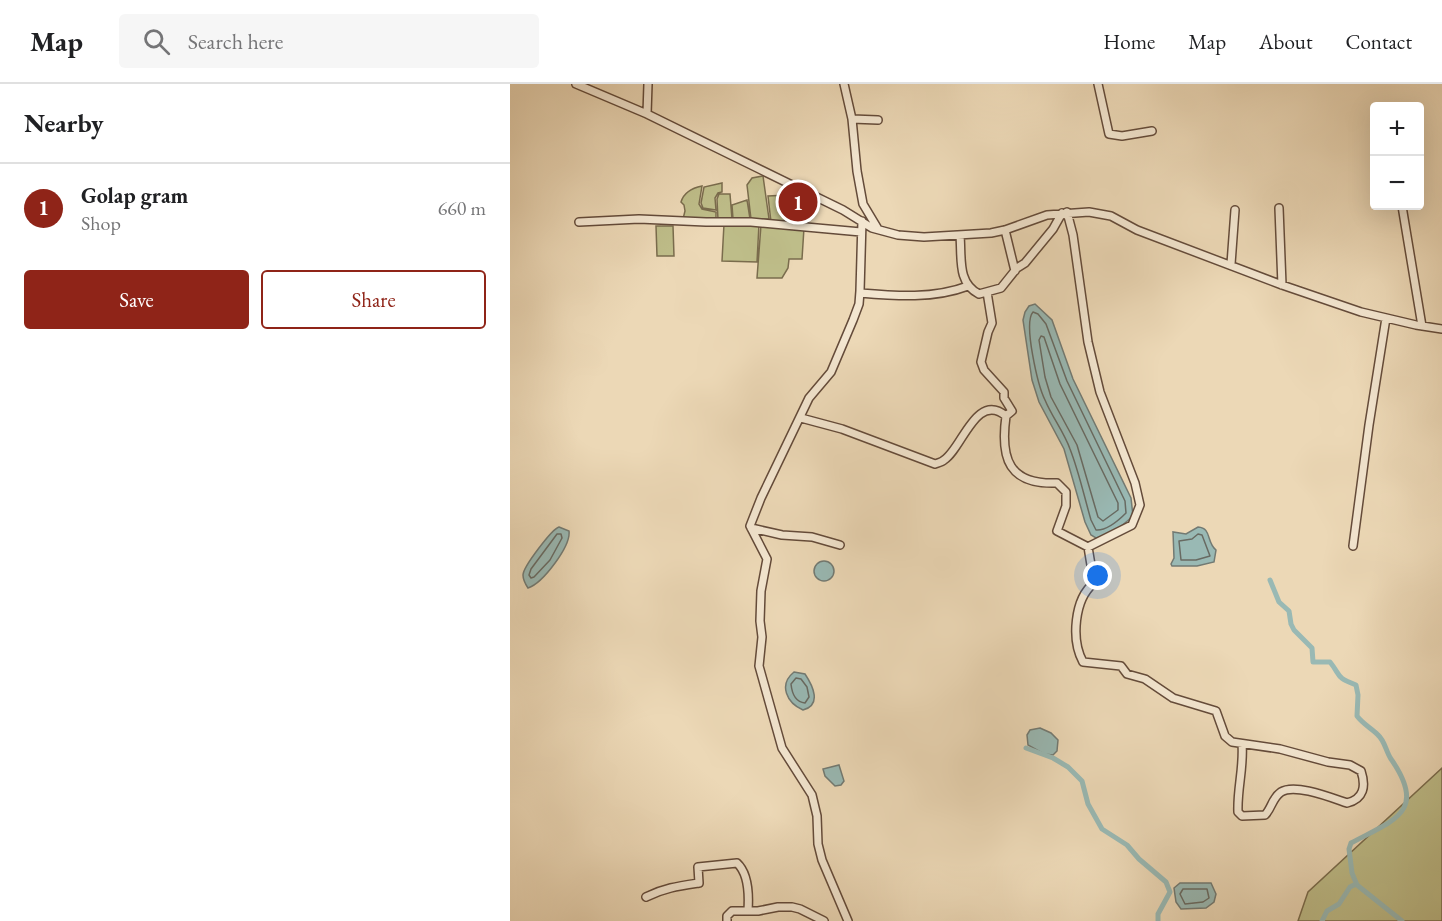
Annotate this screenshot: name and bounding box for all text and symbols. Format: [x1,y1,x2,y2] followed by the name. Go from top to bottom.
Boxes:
[119,14,539,68] search box
[30,23,83,59] text: Map
[140,25,173,58] icon: search
[188,27,283,56] text: Search here
[1103,28,1155,55] text: Home
[1188,28,1226,55] text: Map
[1259,28,1312,55] text: About
[1345,28,1412,55] text: Contact
[1370,102,1424,210] map controls
[1370,102,1424,156] button: +
[24,106,104,140] text: Nearby
[1370,156,1424,210] button: −
[778,180,818,224] pin: 1
[81,181,188,210] text: Golap gram
[38,195,49,221] text: 1
[438,195,486,221] text: 660 m
[81,210,121,236] text: Shop
[24,270,249,329] button: Save
[261,270,486,329] button: Share
[1083,561,1112,590] your location

